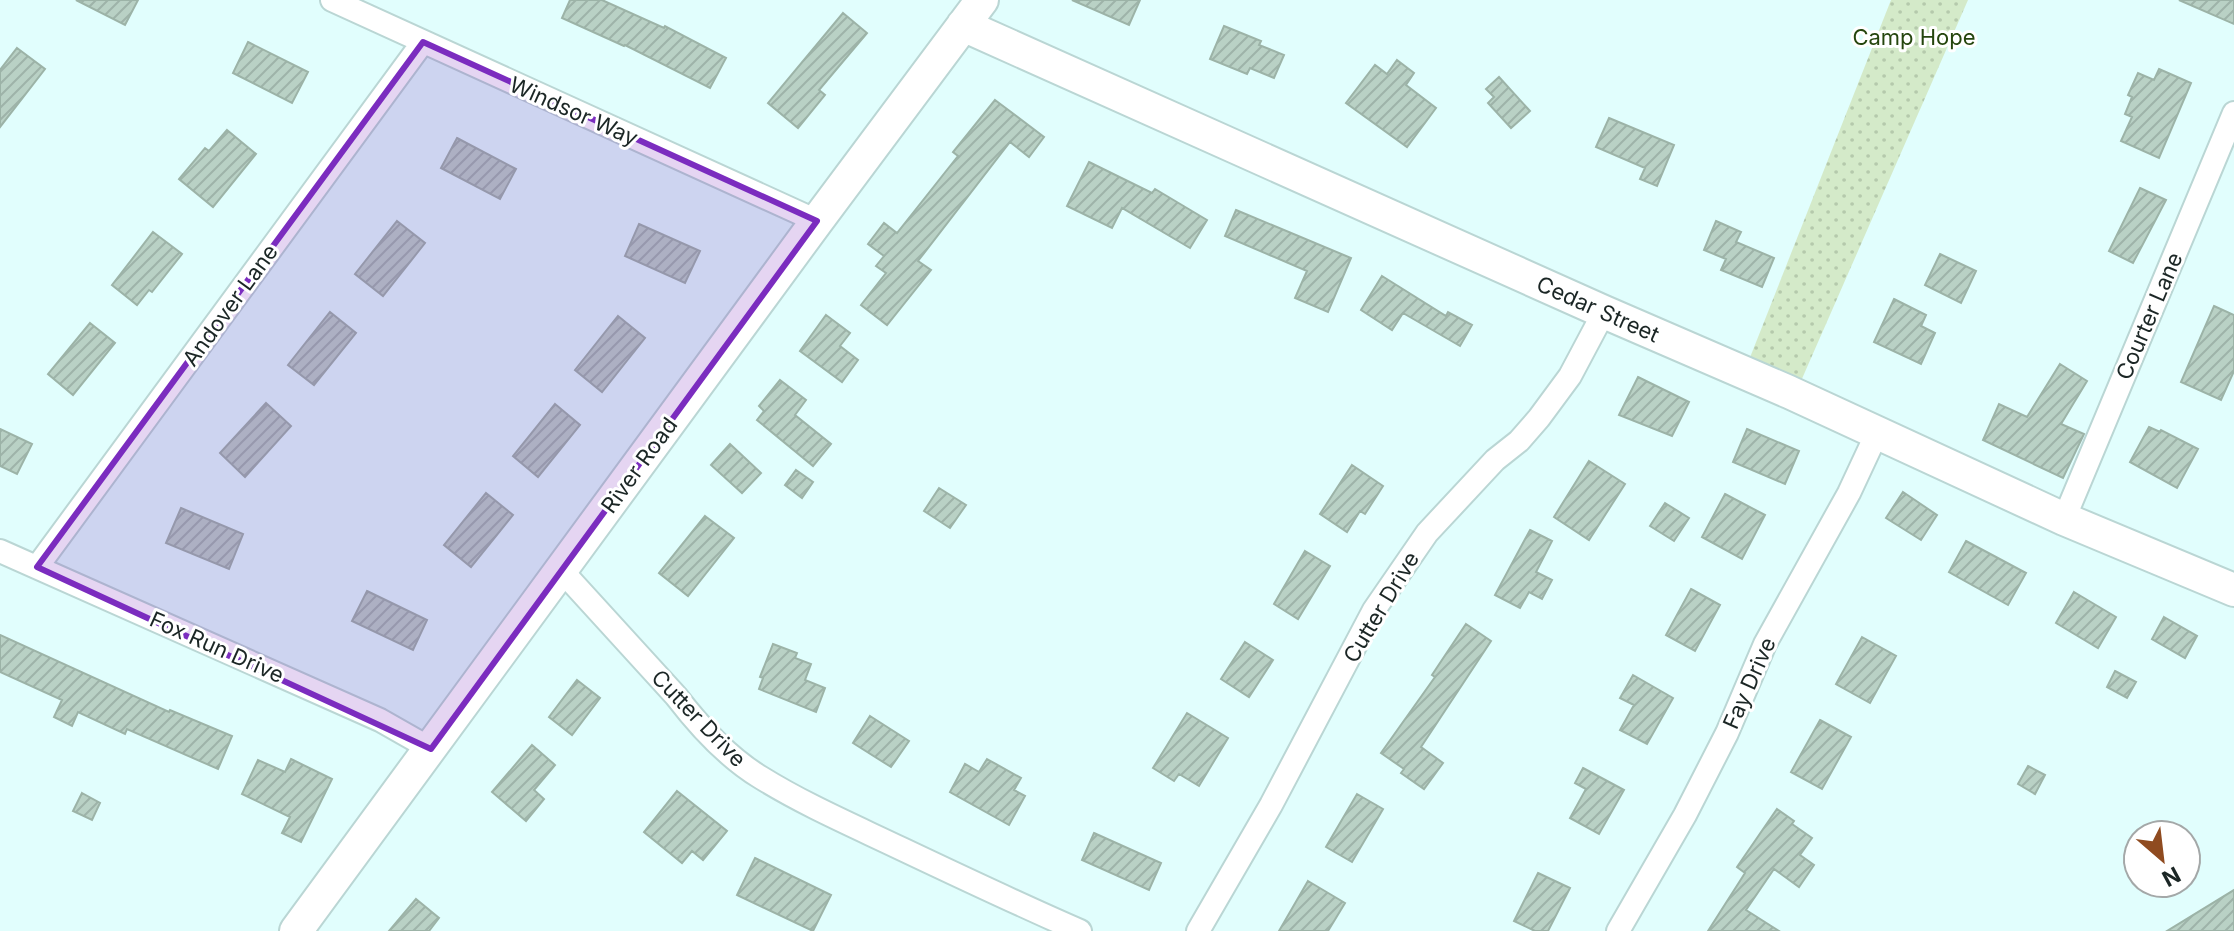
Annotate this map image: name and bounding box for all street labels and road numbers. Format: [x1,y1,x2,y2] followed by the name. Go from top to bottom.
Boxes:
[506,71,642,151] street label: Windsor Way
[177,239,283,371] street label: Andover Lane
[2111,248,2187,384] street label: Courter Lane
[1533,270,1663,348] street label: Cedar Street
[596,412,682,518] street label: River Road
[1338,547,1424,667] street label: Cutter Drive
[146,606,288,688] street label: Fox Run Drive
[1717,633,1781,733] street label: Fay Drive
[646,664,752,772] street label: Cutter Drive

